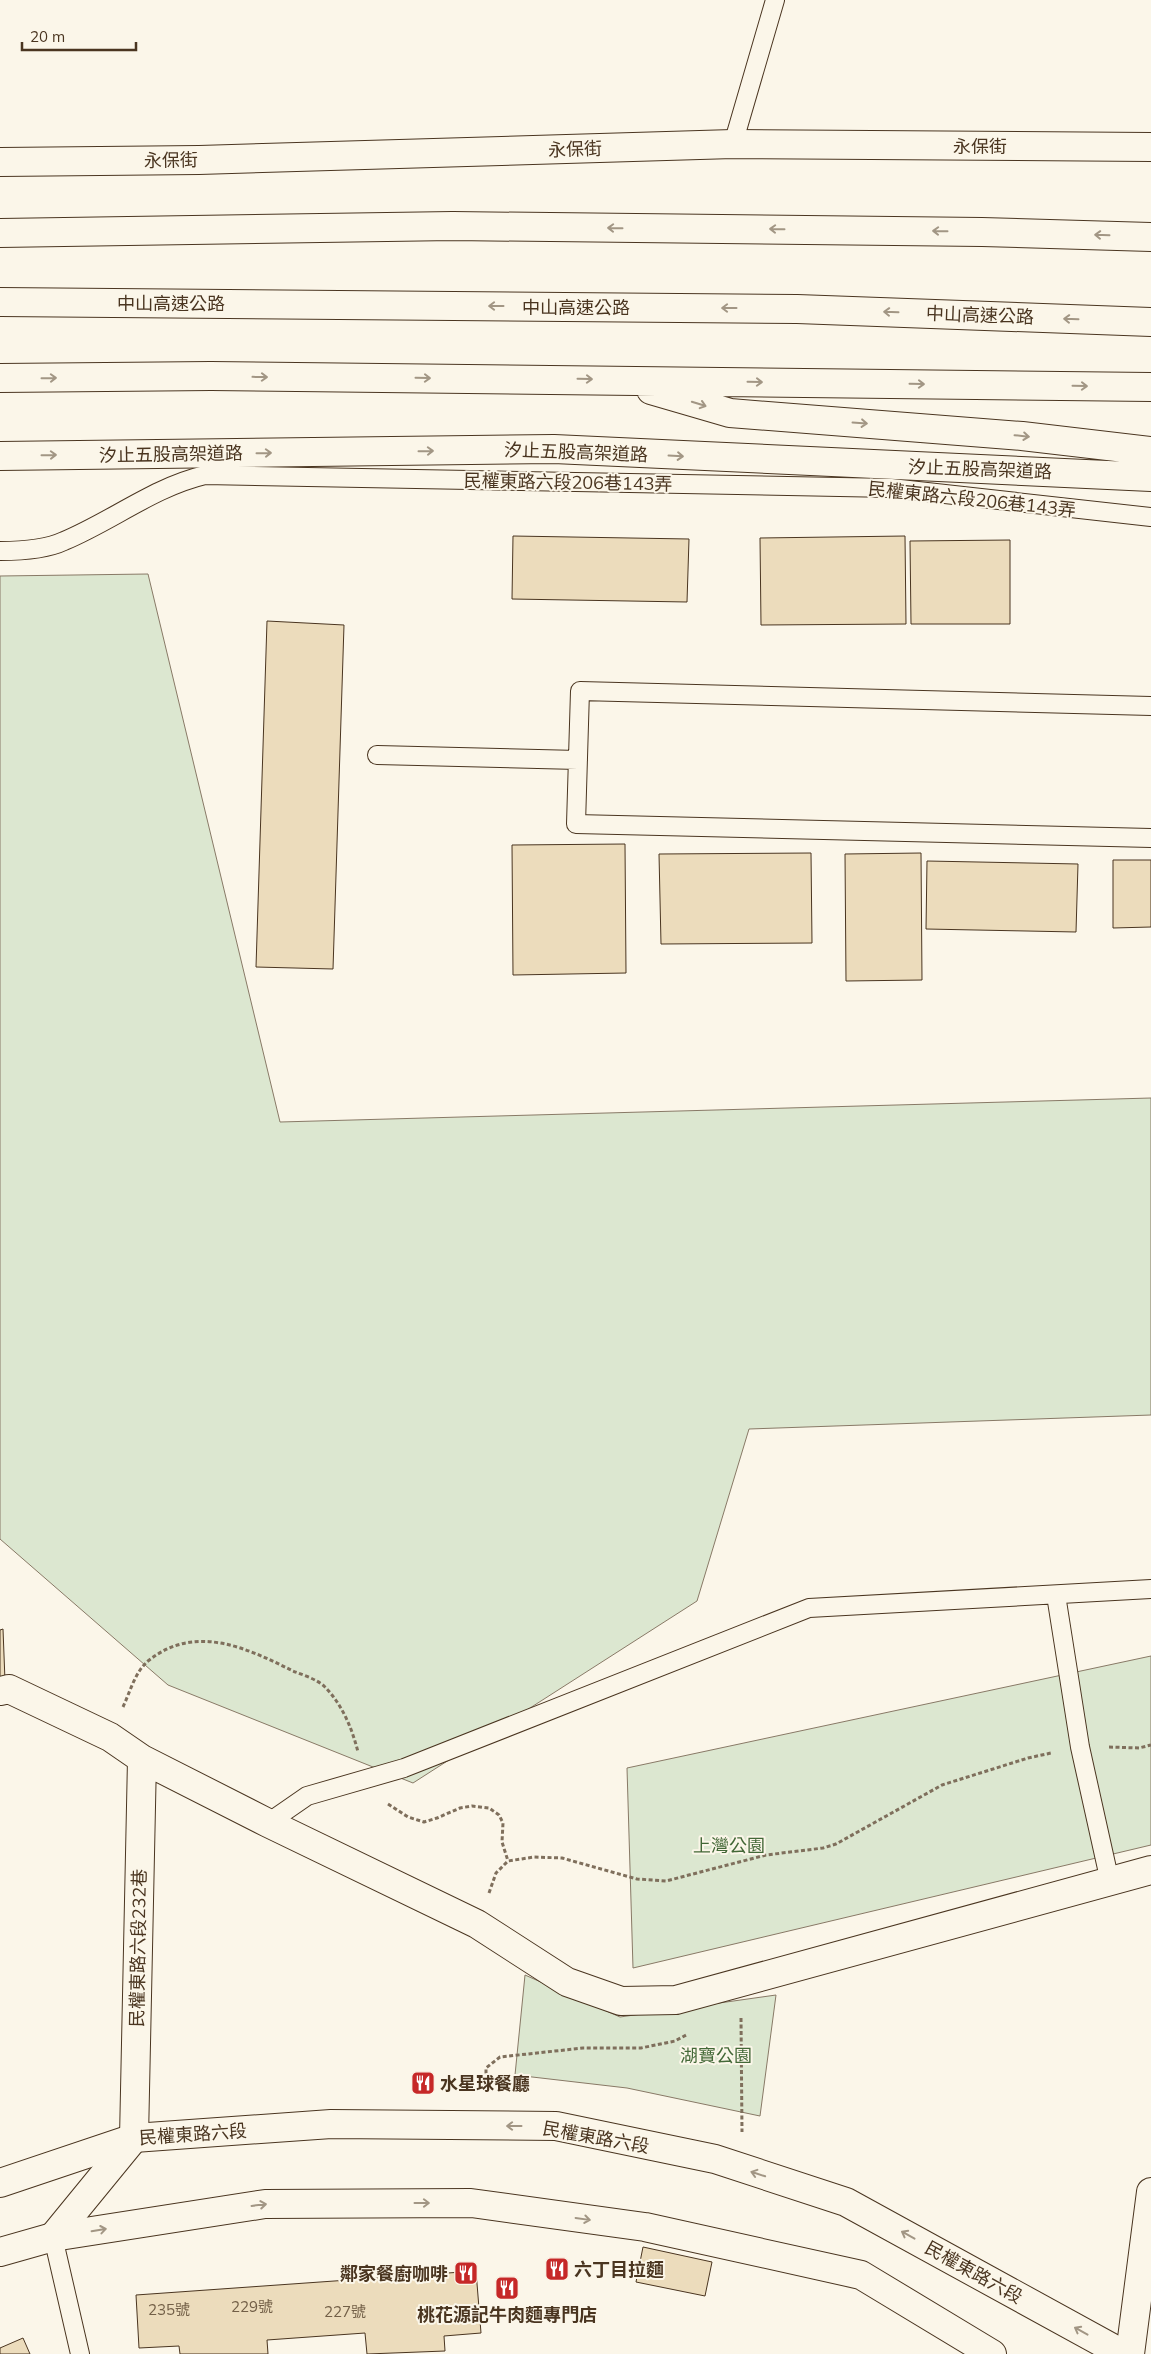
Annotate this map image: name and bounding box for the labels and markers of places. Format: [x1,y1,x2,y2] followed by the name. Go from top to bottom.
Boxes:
[410,2070,436,2096] restaurant icon: 水星球餐廳
[440,2072,530,2095] place label: 水星球餐廳
[544,2256,570,2282] restaurant icon: 六丁目拉麵
[574,2258,664,2281] place label: 六丁目拉麵
[453,2260,479,2286] restaurant icon: 鄰家餐廚咖啡
[340,2262,448,2285] place label: 鄰家餐廚咖啡
[494,2275,520,2301] restaurant icon: 桃花源記牛肉麵專門店
[417,2303,597,2326] place label: 桃花源記牛肉麵專門店

